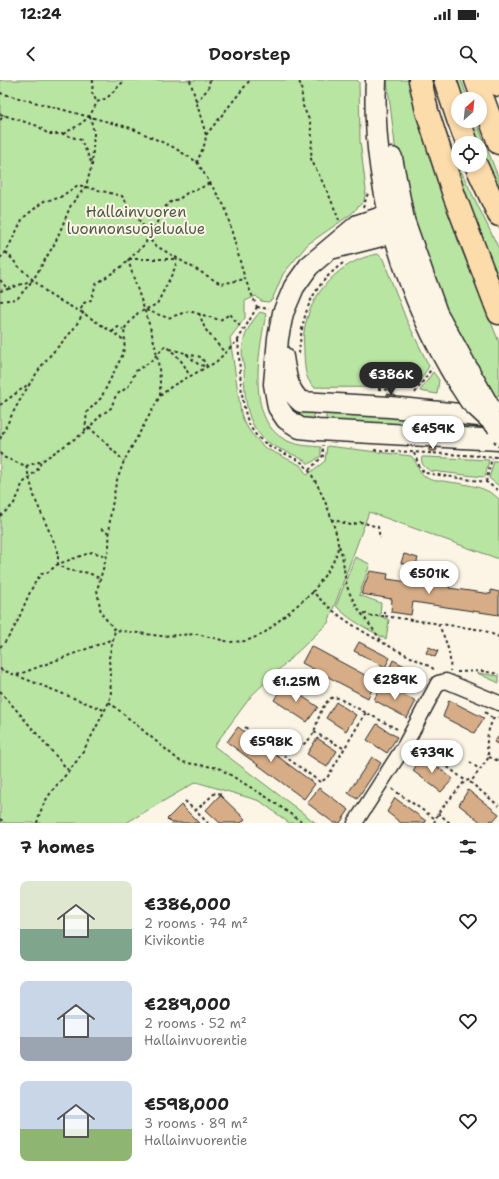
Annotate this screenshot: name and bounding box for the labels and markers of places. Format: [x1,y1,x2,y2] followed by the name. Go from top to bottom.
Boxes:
[363,362,419,396] pin: €386K
[405,416,461,450] pin: €459K
[401,561,457,595] pin: €501K
[367,667,423,701] pin: €289K
[263,669,329,703] pin: €1.25M
[243,729,299,763] pin: €598K
[404,740,460,774] pin: €739K

